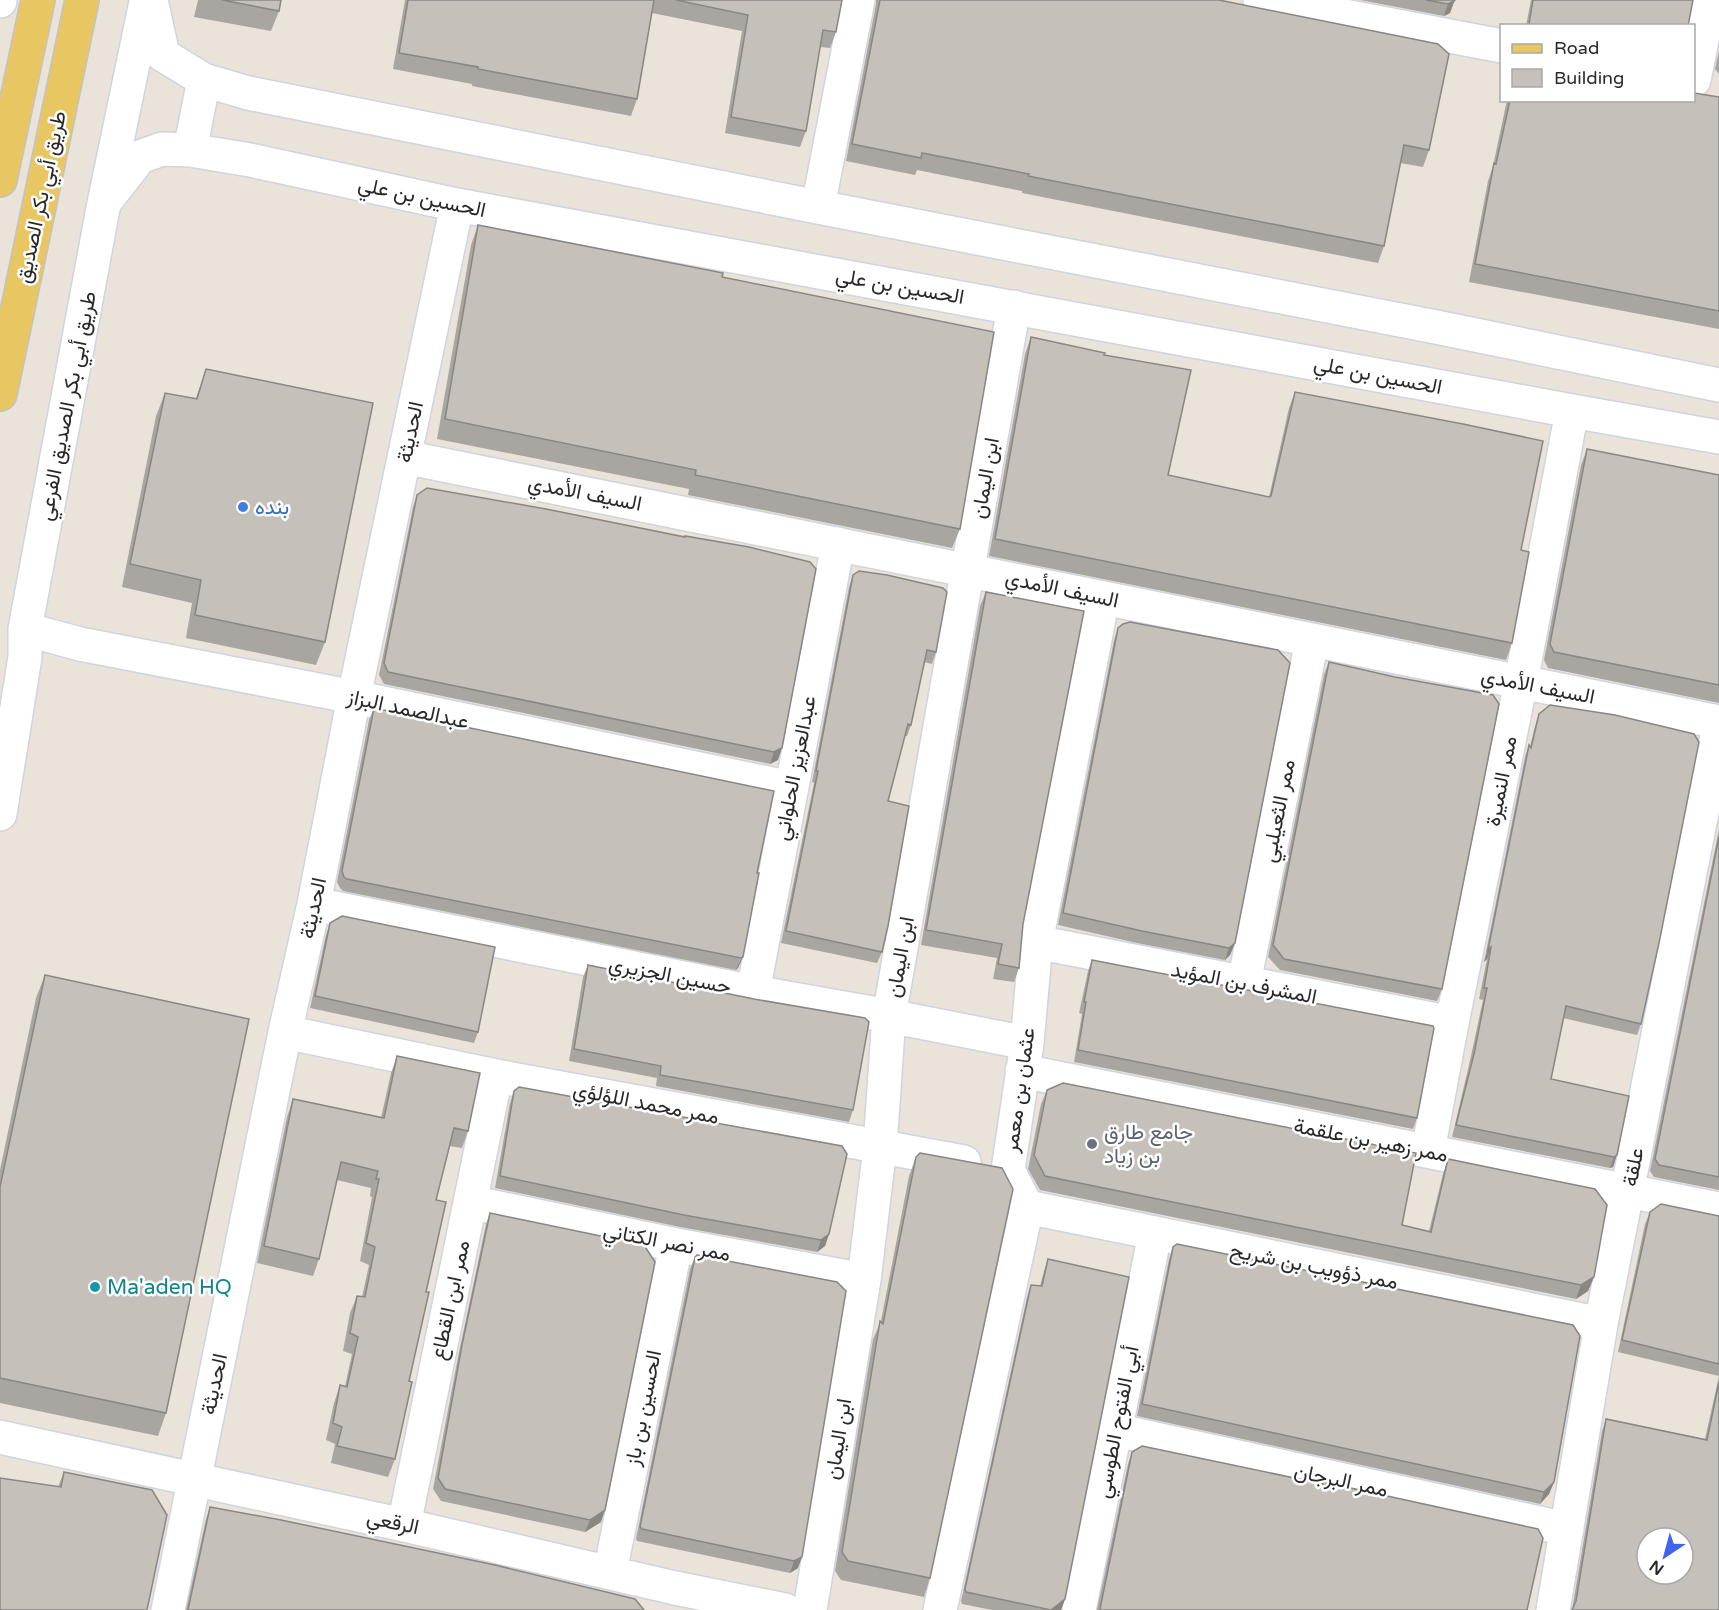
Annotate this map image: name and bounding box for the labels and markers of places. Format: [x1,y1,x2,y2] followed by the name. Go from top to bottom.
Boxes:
[255,495,289,520] place label: بنده
[236,500,250,514] marker: بنده
[1104,1120,1193,1169] place label: جامع طارق بن زياد
[1085,1137,1099,1151] marker: جامع طارق بن زياد
[107,1275,232,1300] place label: Ma'aden HQ
[88,1280,102,1294] marker: Ma'aden HQ

